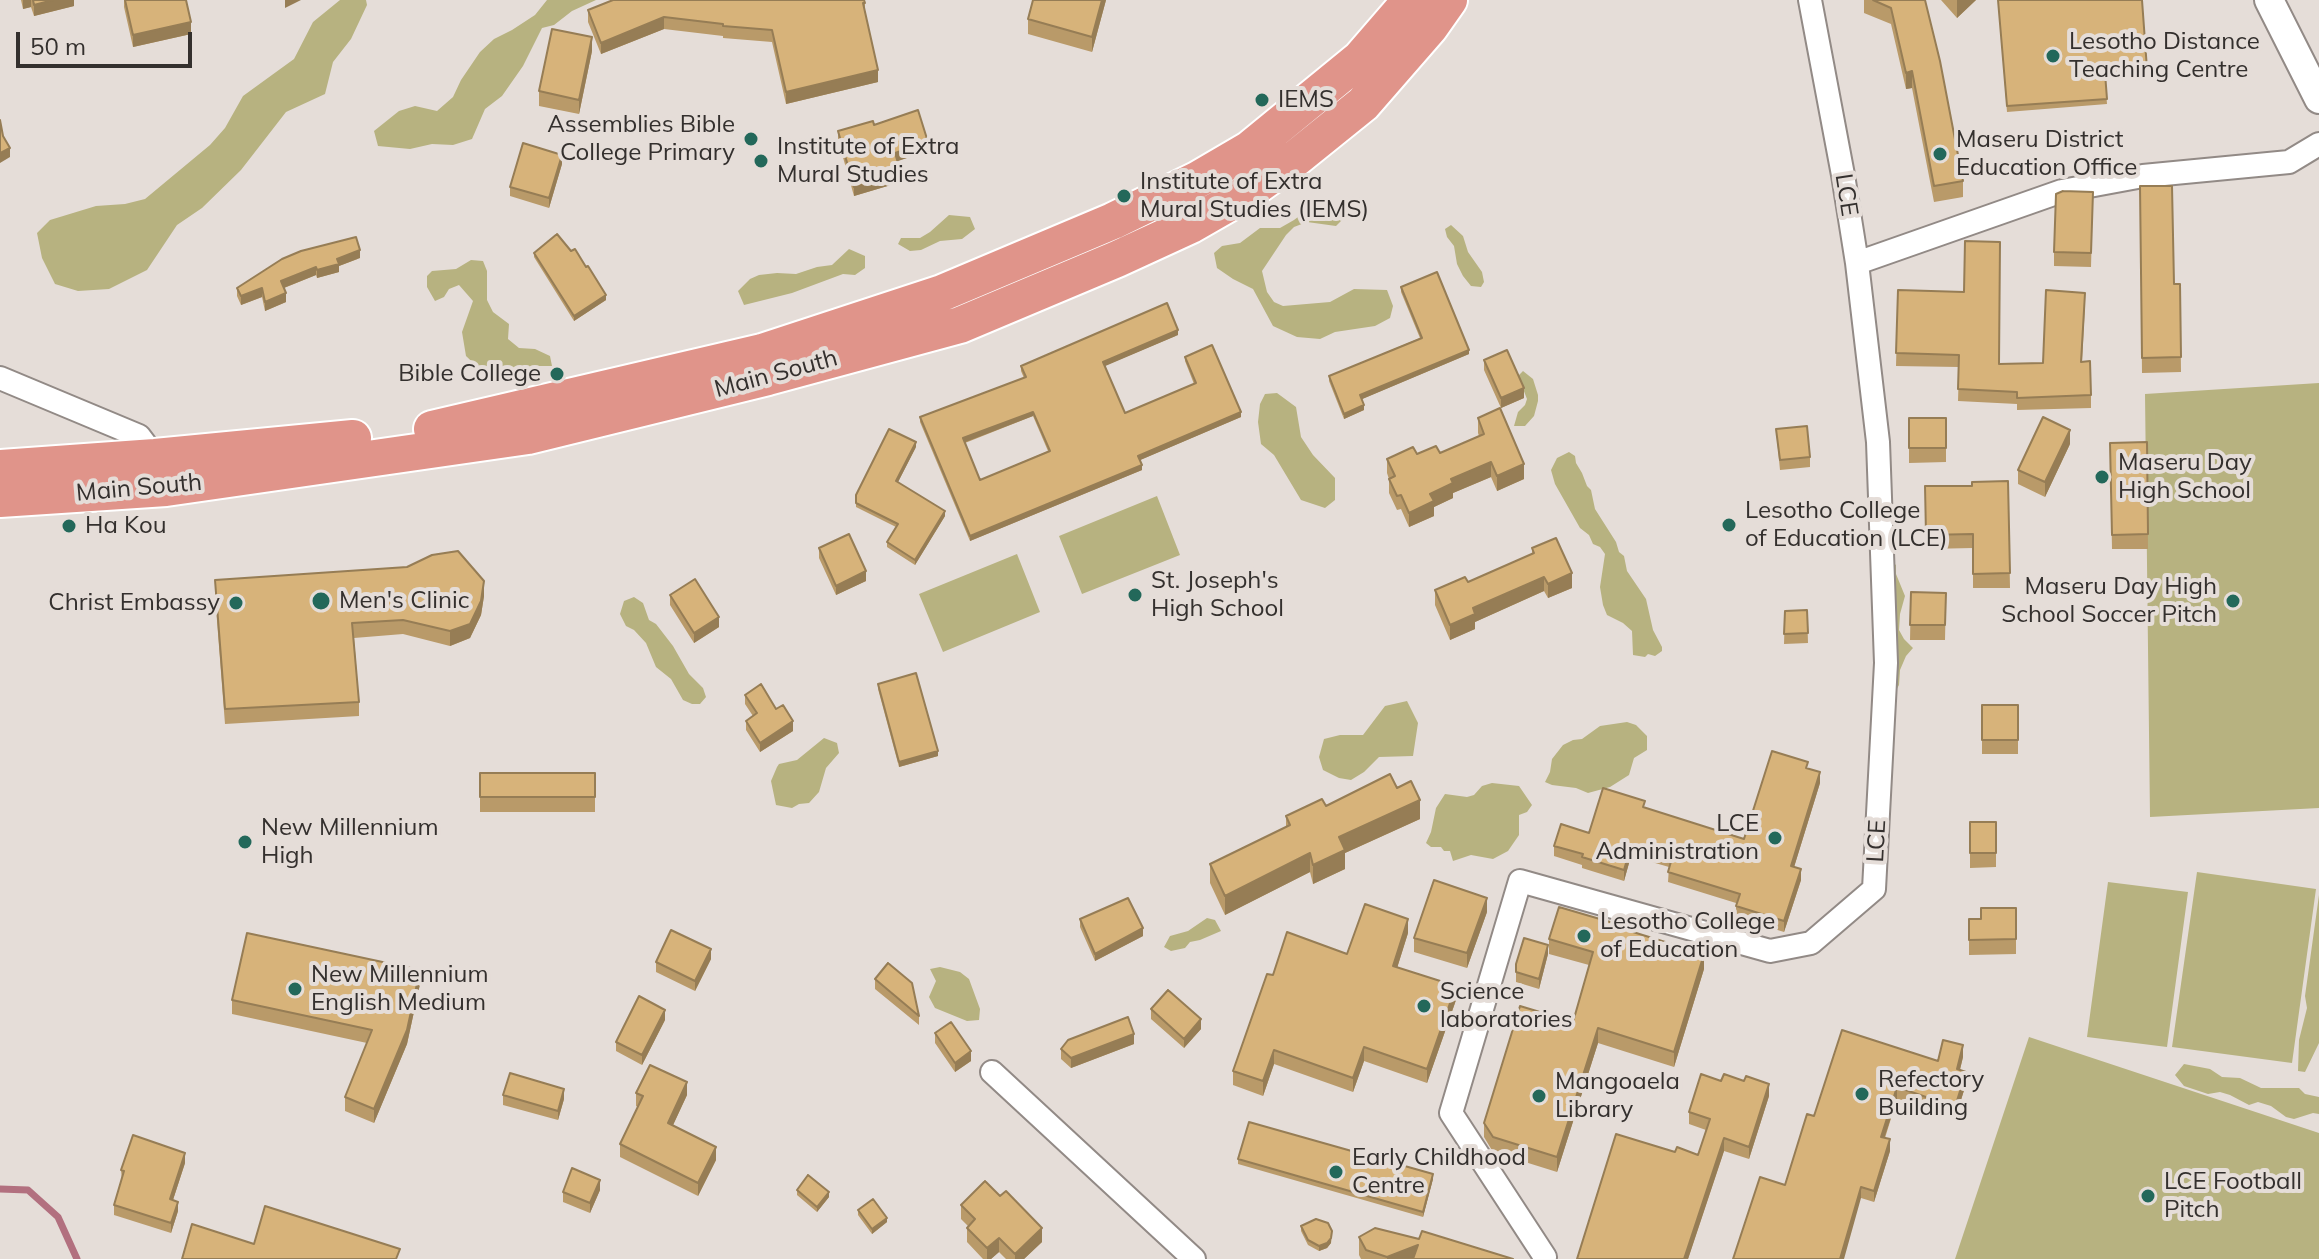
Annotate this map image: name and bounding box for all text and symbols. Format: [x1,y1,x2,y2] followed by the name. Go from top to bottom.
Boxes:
[20,16,196,66] scale bar
[2069,28,2260,84] place label: Lesotho Distance Teaching Centre
[30,31,86,61] text: 50 m
[2044,47,2062,65] marker: Lesotho Distance Teaching Centre
[1278,86,1334,114] place label: IEMS
[1253,91,1271,109] marker: IEMS
[547,111,735,167] place label: Assemblies Bible College Primary
[1956,126,2137,182] place label: Maseru District Education Office
[742,130,760,148] marker: Assemblies Bible College Primary
[777,133,959,189] place label: Institute of Extra Mural Studies
[1931,145,1949,163] marker: Maseru District Education Office
[752,152,770,170] marker: Institute of Extra Mural Studies
[1140,168,1369,224] place label: Institute of Extra Mural Studies (IEMS)
[1828,172,1864,218] street label: LCE
[1115,187,1133,205] marker: Institute of Extra Mural Studies (IEMS)
[711,344,841,404] street label: Main South
[398,360,541,388] place label: Bible College
[548,365,566,383] marker: Bible College
[2118,449,2252,505] place label: Maseru Day High School
[75,468,203,508] street label: Main South
[2093,468,2111,486] marker: Maseru Day High School
[1745,497,1948,553] place label: Lesotho College of Education (LCE)
[85,512,167,540] place label: Ha Kou
[1720,516,1738,534] marker: Lesotho College of Education (LCE)
[60,517,78,535] marker: Ha Kou
[1151,567,1284,623] place label: St. Joseph's High School
[2001,573,2217,629] place label: Maseru Day High School Soccer Pitch
[1126,586,1144,604] marker: St. Joseph's High School
[339,587,470,615] place label: Men's Clinic
[48,589,220,617] place label: Christ Embassy
[310,590,332,612] marker: Men's Clinic
[2224,592,2242,610] marker: Maseru Day High School Soccer Pitch
[227,594,245,612] marker: Christ Embassy
[1595,810,1759,866] place label: LCE Administration
[261,814,438,870] place label: New Millennium High
[1862,819,1892,863] street label: LCE
[1766,829,1784,847] marker: LCE Administration
[236,833,254,851] marker: New Millennium High
[1600,908,1775,964] place label: Lesotho College of Education
[1575,927,1593,945] marker: Lesotho College of Education
[311,961,488,1017] place label: New Millennium English Medium
[1440,978,1573,1034] place label: Science laboratories
[286,980,304,998] marker: New Millennium English Medium
[1415,997,1433,1015] marker: Science laboratories
[1878,1066,1984,1122] place label: Refectory Building
[1555,1068,1680,1124] place label: Mangoaela Library
[1853,1085,1871,1103] marker: Refectory Building
[1530,1087,1548,1105] marker: Mangoaela Library
[1352,1144,1526,1200] place label: Early Childhood Centre
[1327,1163,1345,1181] marker: Early Childhood Centre
[2164,1168,2302,1224] place label: LCE Football Pitch
[2139,1187,2157,1205] marker: LCE Football Pitch

